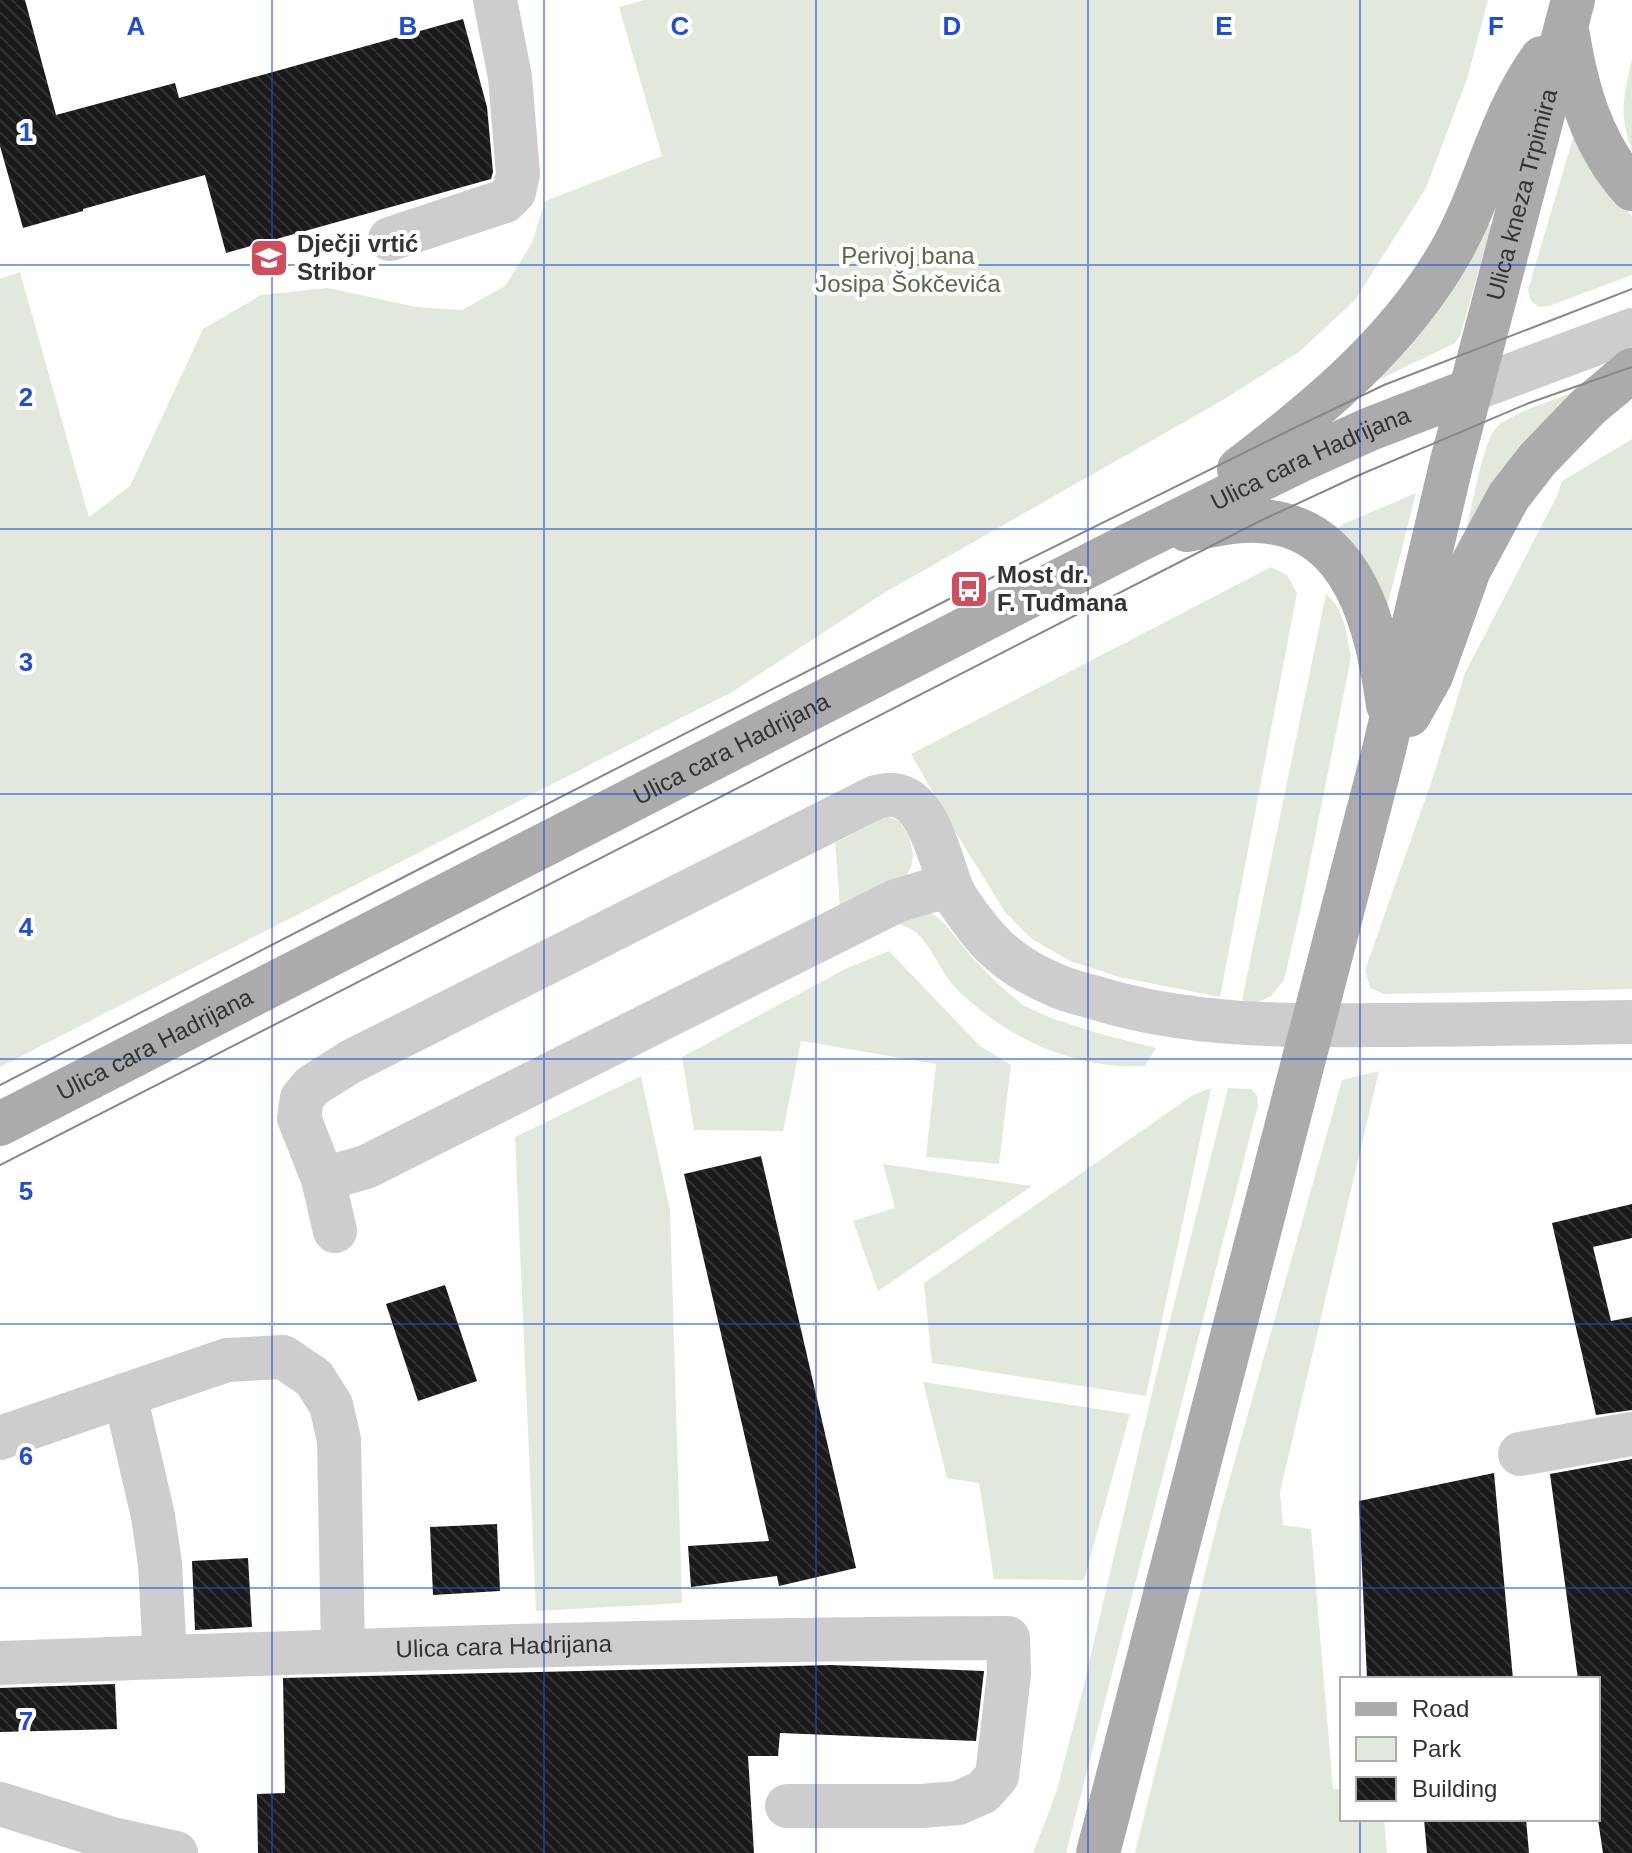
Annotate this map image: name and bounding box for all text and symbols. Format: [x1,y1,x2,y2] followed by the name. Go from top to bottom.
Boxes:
[127,11,146,41] text: A
[399,11,417,41] text: B
[671,11,690,41] text: C
[943,11,961,41] text: D
[1215,11,1233,41] text: E
[1488,11,1504,41] text: F
[1481,85,1562,303] street label: Ulica kneza Trpimira
[19,117,33,147] text: 1
[297,230,418,285] place label: Dječji vrtić Stribor
[248,237,290,279] school or university icon: Dječji vrtić Stribor
[815,242,1001,297] park label: Perivoj bana Josipa Šokčevića
[19,382,33,412] text: 2
[1206,401,1414,515] street label: Ulica cara Hadrijana
[997,561,1128,616] place label: Most dr. F. Tuđmana
[948,568,990,610] bus stop icon: Most dr. F. Tuđmana
[19,647,33,677] text: 3
[629,687,834,810] street label: Ulica cara Hadrijana
[19,912,34,942] text: 4
[52,983,258,1106] street label: Ulica cara Hadrijana
[19,1176,33,1206] text: 5
[19,1441,33,1471] text: 6
[395,1630,613,1663] street label: Ulica cara Hadrijana
[1340,1677,1600,1821] legend
[1412,1695,1469,1722] text: Road
[19,1706,33,1736] text: 7
[1412,1735,1462,1762] text: Park
[1412,1775,1497,1802] text: Building

